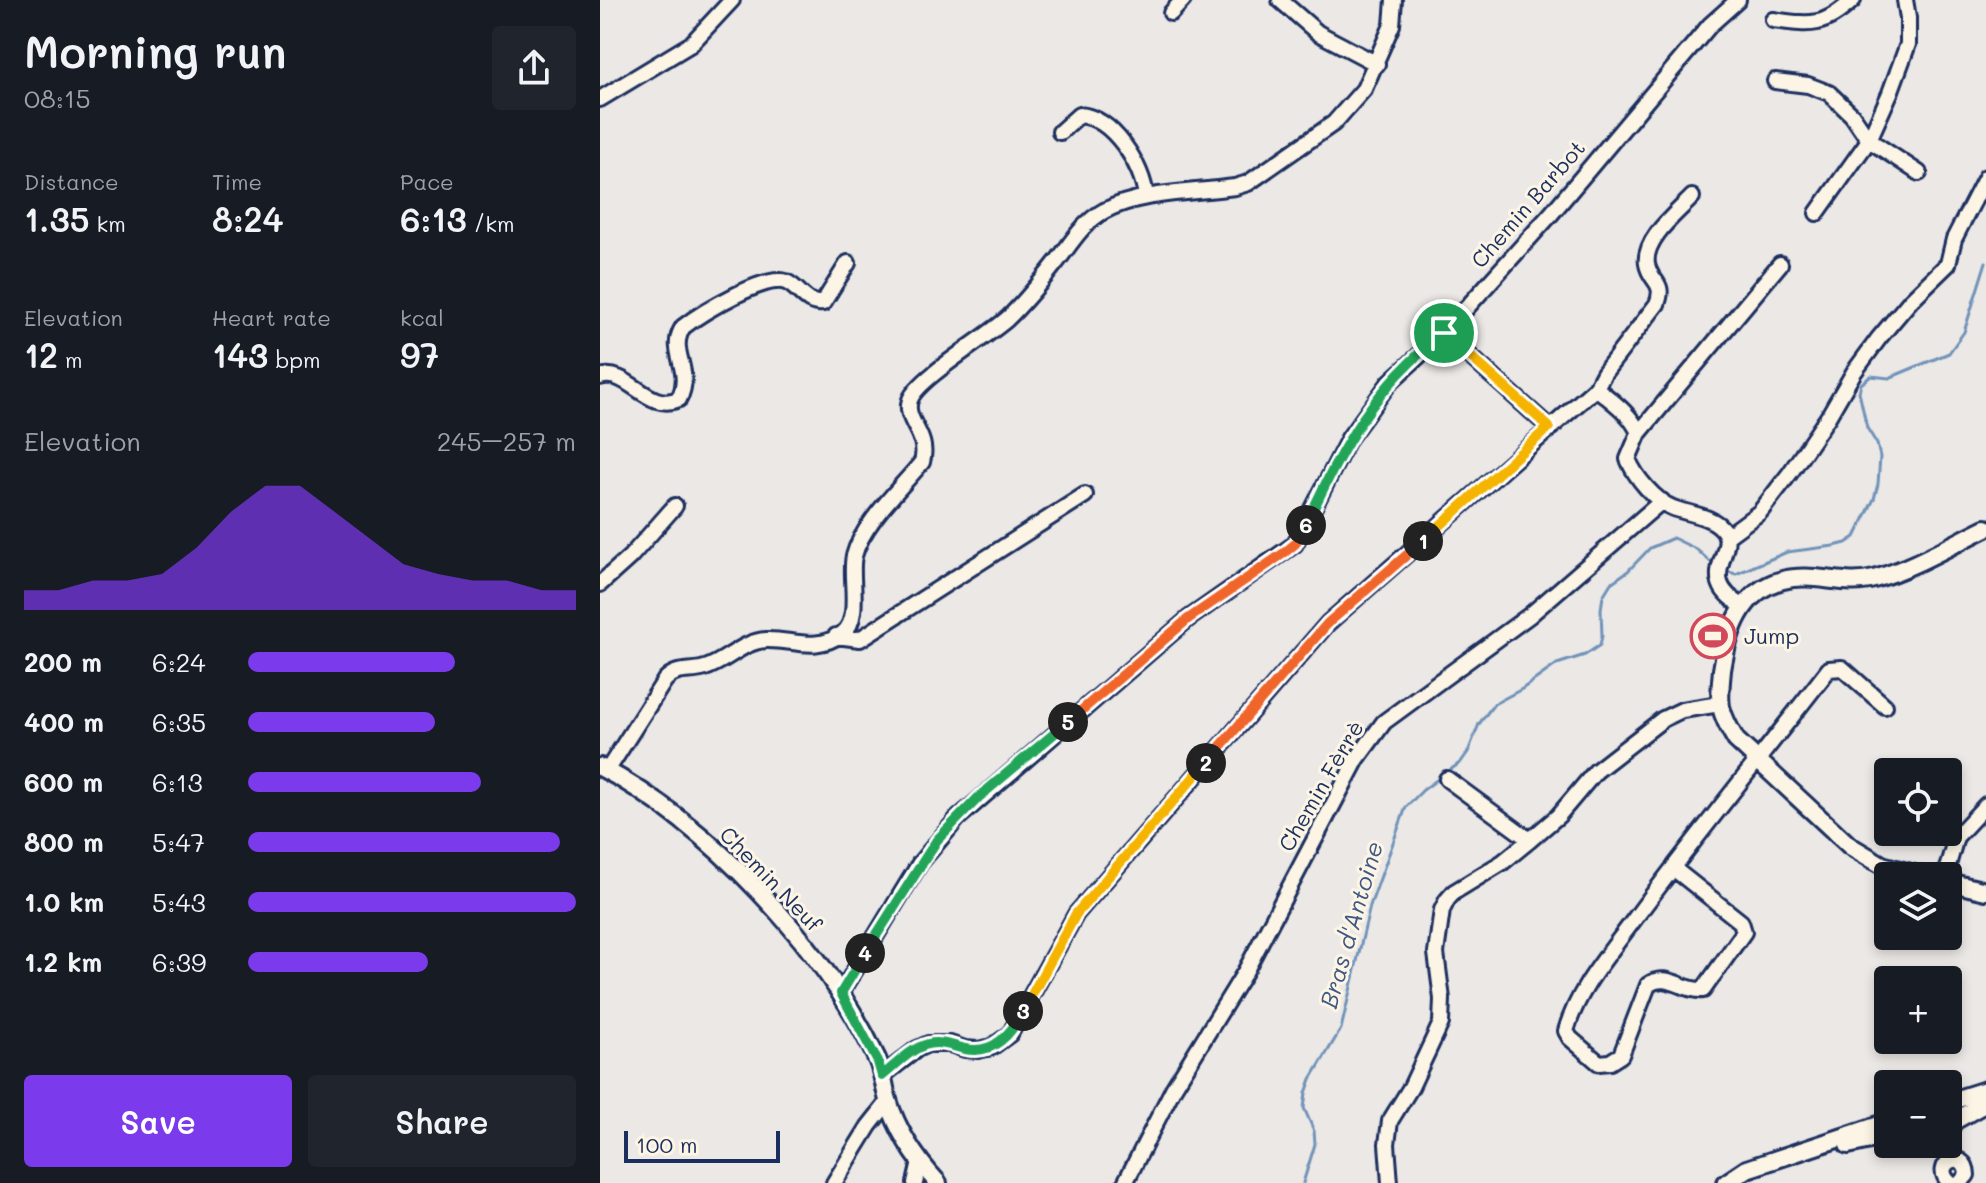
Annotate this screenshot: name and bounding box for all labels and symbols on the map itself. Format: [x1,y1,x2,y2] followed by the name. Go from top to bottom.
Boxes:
[1464,134,1591,274] street label: Chemin Barbot
[1410,299,1478,367] pin
[1286,505,1326,545] pin: 6
[1403,521,1443,561] pin: 1
[1689,612,1737,660] sports icon: Jump
[1744,621,1799,650] place label: Jump
[1048,702,1088,742] pin: 5
[1271,715,1370,857] street label: Chemin Fèrrè
[1186,743,1226,783] pin: 2
[714,820,829,938] street label: Chemin Neuf
[1312,838,1389,1012] water label: Bras d'Antoine
[845,933,885,973] pin: 4
[1003,991,1043,1031] pin: 3
[624,1127,780,1163] scale bar

